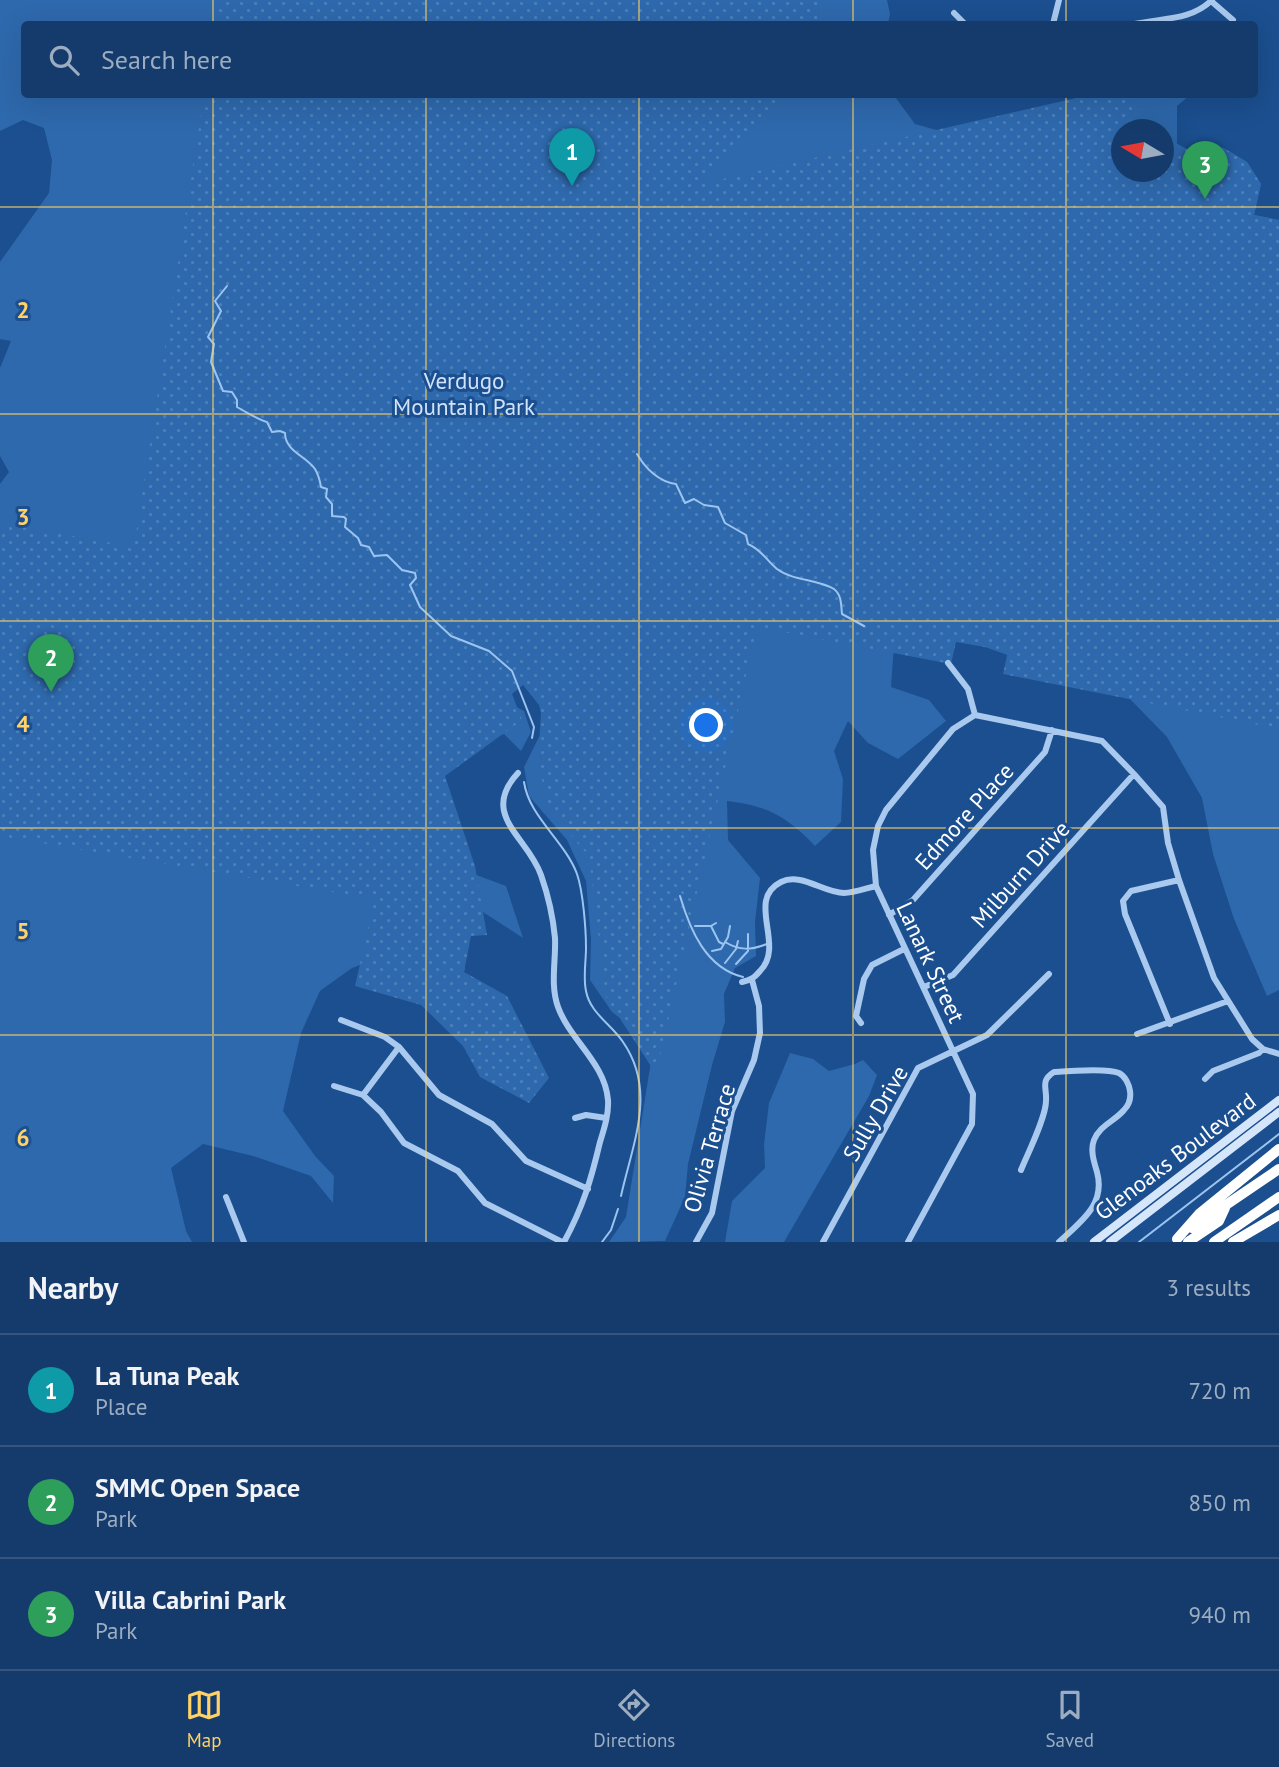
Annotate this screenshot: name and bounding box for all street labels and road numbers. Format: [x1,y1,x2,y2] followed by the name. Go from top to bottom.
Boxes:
[908,757,1020,875] street label: Edmore Place
[964,815,1076,933] street label: Milburn Drive
[890,897,972,1027] street label: Lanark Street
[836,1060,914,1166] street label: Sully Drive
[677,1080,741,1216] street label: Olivia Terrace
[1089,1086,1261,1226] street label: Glenoaks Boulevard

